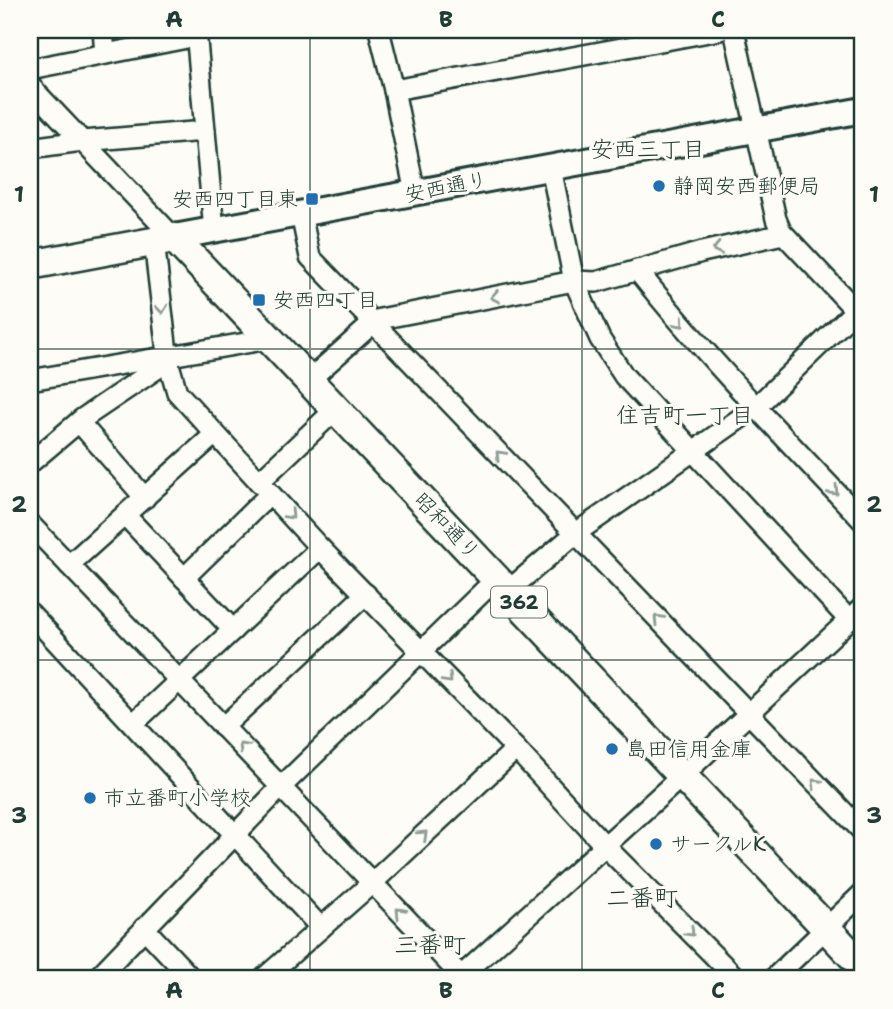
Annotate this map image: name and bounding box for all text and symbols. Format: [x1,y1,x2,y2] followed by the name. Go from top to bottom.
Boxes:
[165,4,183,34] text: A
[439,4,453,34] text: B
[711,4,725,34] text: C
[591,134,706,164] district label: 安西三丁目
[402,165,490,209] street label: 安西通り
[673,172,820,200] place label: 静岡安西郵便局
[651,178,667,194] marker: 静岡安西郵便局
[14,179,24,209] text: 1
[869,179,879,209] text: 1
[172,185,298,213] place label: 安西四丁目東
[304,191,320,207] marker: 安西四丁目東
[711,241,723,255] one-way arrow
[273,286,378,314] place label: 安西四丁目
[489,288,501,303] one-way arrow
[251,292,267,308] marker: 安西四丁目
[154,303,169,315] one-way arrow
[672,315,684,328] one-way arrow
[616,400,754,430] district label: 住吉町一丁目
[496,450,509,463] one-way arrow
[826,482,839,495] one-way arrow
[408,486,486,566] street label: 昭和通り
[11,489,27,519] text: 2
[866,489,882,519] text: 2
[282,507,295,520] one-way arrow
[491,586,547,618] road number: 362
[654,614,667,627] one-way arrow
[440,671,453,684] one-way arrow
[626,735,752,763] place label: 島田信用金庫
[604,741,620,757] marker: 島田信用金庫
[238,743,251,756] one-way arrow
[811,778,824,791] one-way arrow
[104,784,251,812] place label: 市立番町小学校
[82,790,98,806] marker: 市立番町小学校
[11,800,27,830] text: 3
[866,800,882,830] text: 3
[670,830,767,858] place label: サークルK
[415,831,428,844] one-way arrow
[648,836,664,852] marker: サークルK
[606,882,678,914] district label: 二番町
[395,907,408,920] one-way arrow
[682,924,694,936] one-way arrow
[394,929,466,961] district label: 三番町
[165,975,183,1005] text: A
[439,975,453,1005] text: B
[711,975,725,1005] text: C

